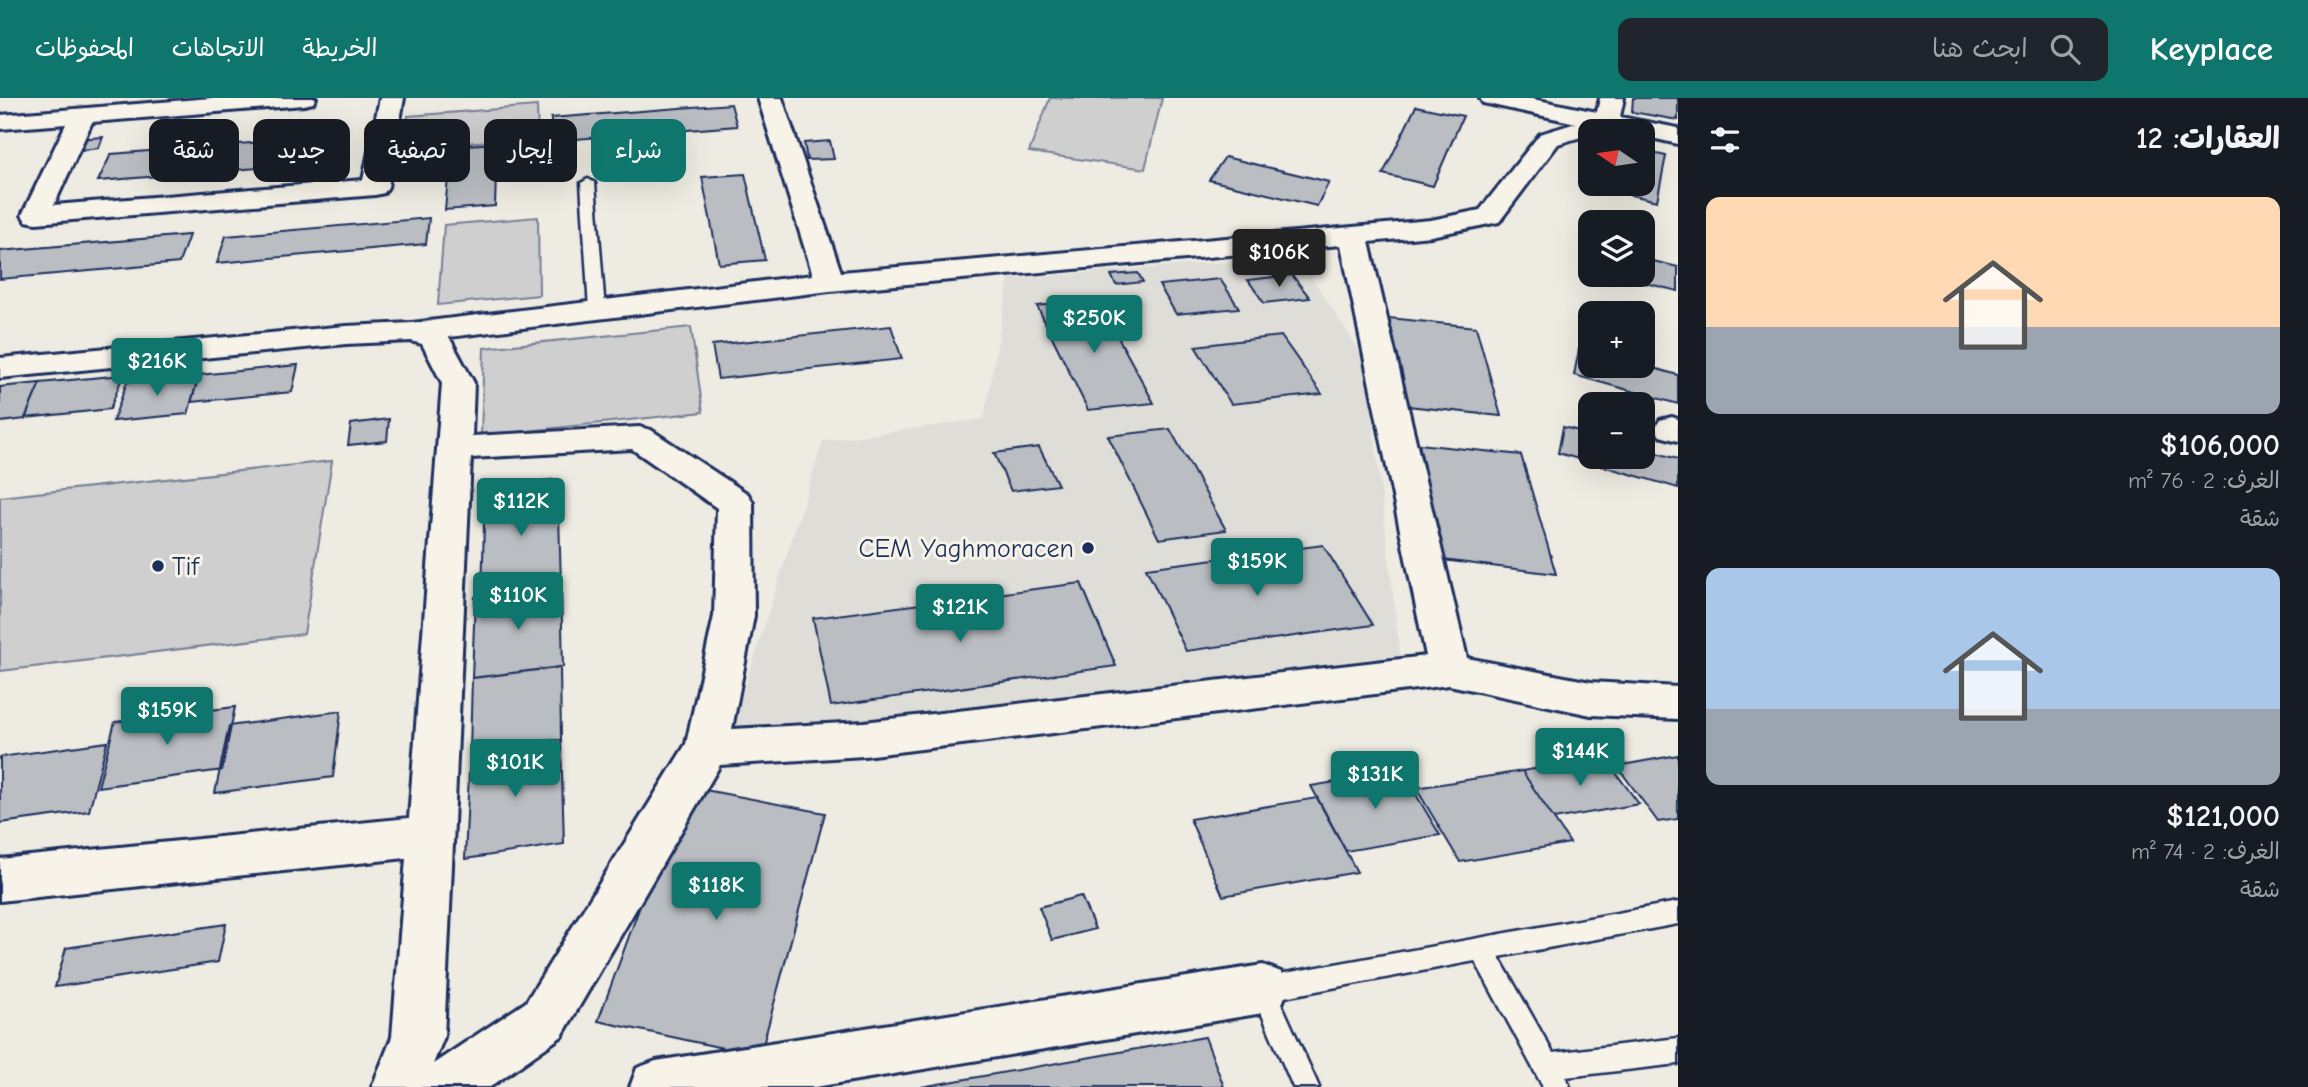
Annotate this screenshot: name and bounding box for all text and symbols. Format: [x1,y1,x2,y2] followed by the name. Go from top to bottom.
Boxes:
[1618,18,2108,81] search box
[2046,30,2084,68] icon: search
[2150,30,2273,68] text: Keyplace
[35,34,134,62] text: المحفوظات
[172,34,265,62] text: الاتجاهات
[303,34,377,62] text: الخريطة
[1932,34,2028,64] text: ابحث هنا
[149,119,239,182] chip: شقة
[253,119,350,182] chip: جديد
[364,119,470,182] chip: تصفية
[484,119,577,182] chip: إيجار
[591,119,686,182] chip: شراء
[1578,119,1656,196] north arrow
[1578,119,1655,469] map controls
[1706,121,1744,159] icon: filters
[2136,121,2280,156] text: العقارات: 12
[1578,210,1655,287] button: layers
[1230,230,1328,289] pin: $106K
[1248,238,1310,265] text: $106K
[1930,242,2056,368] icon: home
[1045,296,1143,355] pin: $250K
[1578,301,1655,378] button: +
[1062,304,1126,331] text: $250K
[108,338,206,398] pin: $216K
[127,347,187,374] text: $216K
[1578,392,1655,469] button: −
[2160,428,2280,463] text: $106,000
[2128,467,2280,494] text: الغرف: 2 · 76 m²
[472,478,570,538] pin: $112K
[493,487,549,514] text: $112K
[2240,505,2280,532] text: شقة
[858,534,1074,564] place label: CEM Yaghmoracen
[1208,538,1306,598] pin: $159K
[1080,540,1096,556] marker: CEM Yaghmoracen
[1227,547,1287,574] text: $159K
[172,552,200,582] place label: Tif
[150,558,166,574] marker: Tif
[469,573,567,632] pin: $110K
[489,581,547,608] text: $110K
[911,584,1009,644] pin: $121K
[932,593,988,620] text: $121K
[1930,613,2056,739] icon: home
[118,688,216,747] pin: $159K
[137,696,197,723] text: $159K
[1531,728,1629,788] pin: $144K
[1551,737,1609,764] text: $144K
[466,740,564,799] pin: $101K
[486,748,544,775] text: $101K
[1326,752,1424,811] pin: $131K
[1347,760,1403,787] text: $131K
[2166,799,2280,834] text: $121,000
[2131,838,2280,865] text: الغرف: 2 · 74 m²
[667,862,765,922] pin: $118K
[688,871,744,898] text: $118K
[2240,876,2280,903] text: شقة

